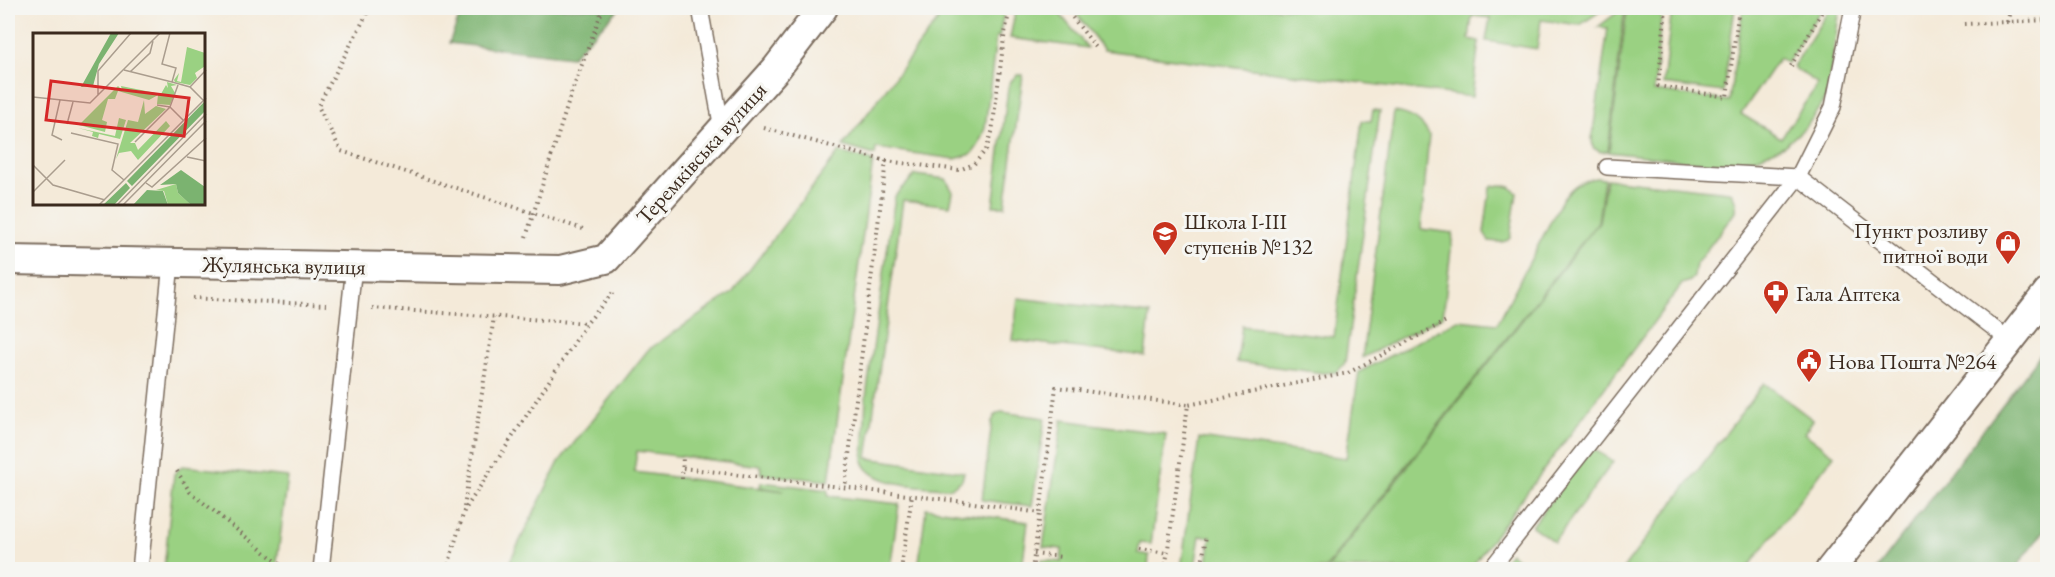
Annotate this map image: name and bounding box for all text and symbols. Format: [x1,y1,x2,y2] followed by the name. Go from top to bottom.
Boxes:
[33,33,206,206] inset map
[630,76,773,231] street label: Теремківська вулиця
[1184,207,1313,261] place label: Школа І-ІІІ ступенів №132
[1854,216,1988,270] place label: Пункт розливу питної води
[1150,219,1180,257] school or university icon: Школа І-ІІІ ступенів №132
[1993,228,2023,266] shop icon: Пункт розливу питної води
[201,250,366,281] street label: Жулянська вулиця
[1761,278,1791,316] pharmacy icon: Гала Аптека
[1796,279,1901,308] place label: Гала Аптека
[1794,346,1824,384] public building icon: Нова Пошта №264
[1828,347,1997,376] place label: Нова Пошта №264

